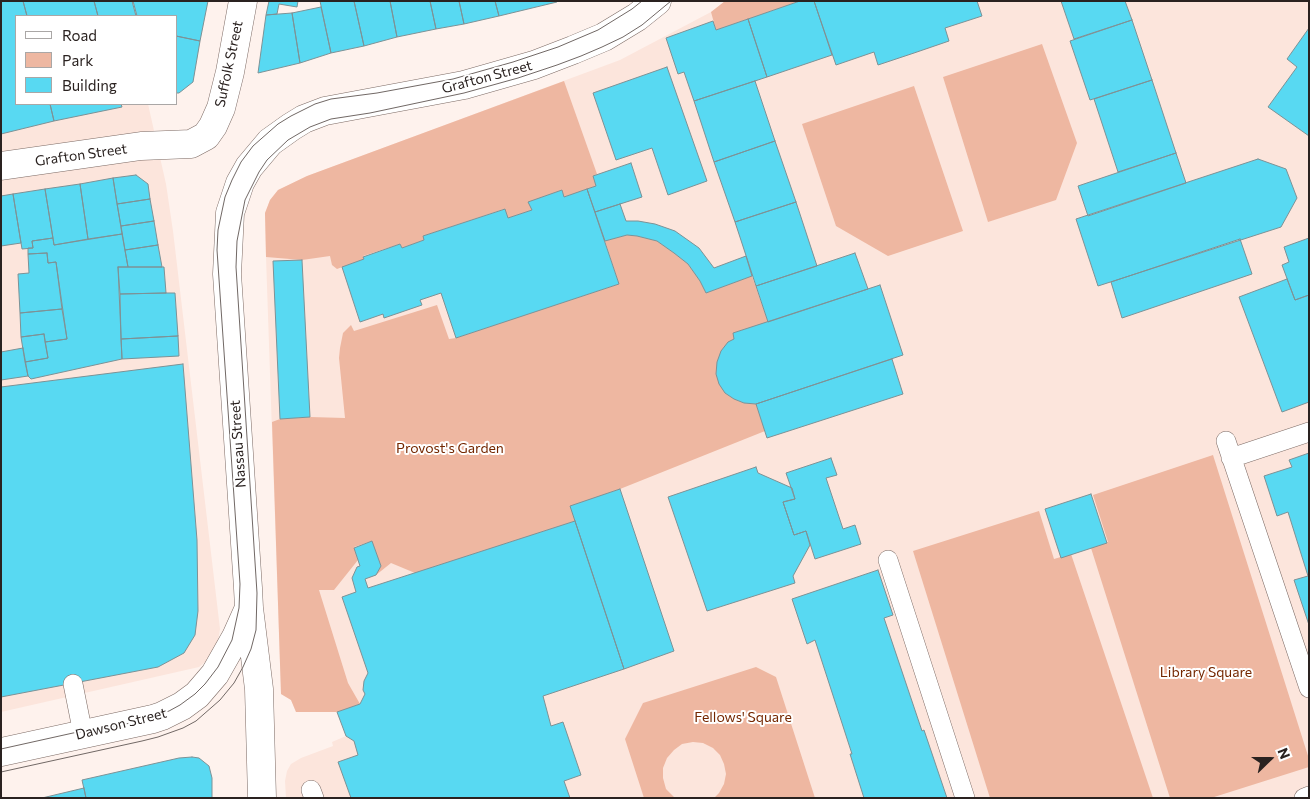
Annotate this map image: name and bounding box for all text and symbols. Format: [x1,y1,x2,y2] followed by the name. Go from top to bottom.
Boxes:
[15,15,178,105] legend
[212,19,246,109] street label: Suffolk Street
[62,26,97,44] text: Road
[62,51,93,69] text: Park
[440,57,534,97] street label: Grafton Street
[62,76,117,94] text: Building
[34,140,128,170] street label: Grafton Street
[227,400,249,488] street label: Nassau Street
[396,440,504,456] park label: Provost's Garden
[1160,664,1252,680] park label: Library Square
[74,705,168,743] street label: Dawson Street
[694,709,792,725] park label: Fellows' Square
[1245,734,1295,784] north arrow
[1275,745,1294,761] text: N

